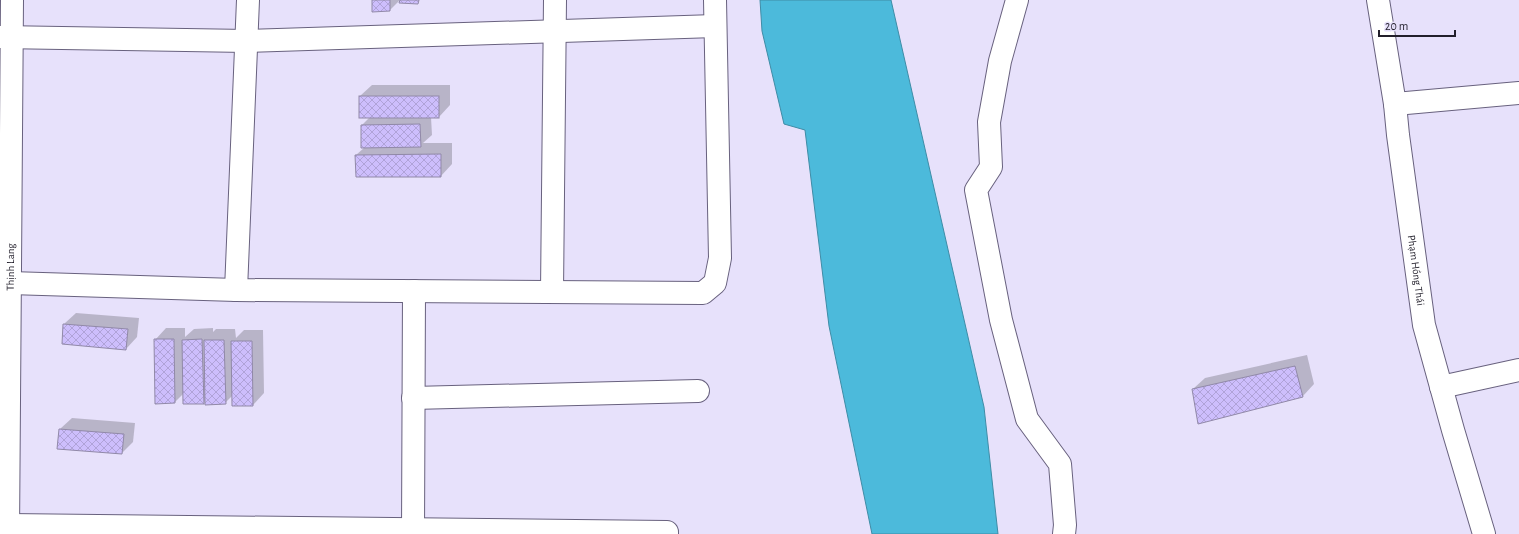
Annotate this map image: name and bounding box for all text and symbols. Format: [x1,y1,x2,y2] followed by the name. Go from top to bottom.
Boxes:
[1379,12,1455,38] scale bar
[1385,20,1408,32] text: 20 m
[1406,234,1427,306] street label: Phạm Hồng Thái
[4,243,16,291] street label: Thịnh Lang

